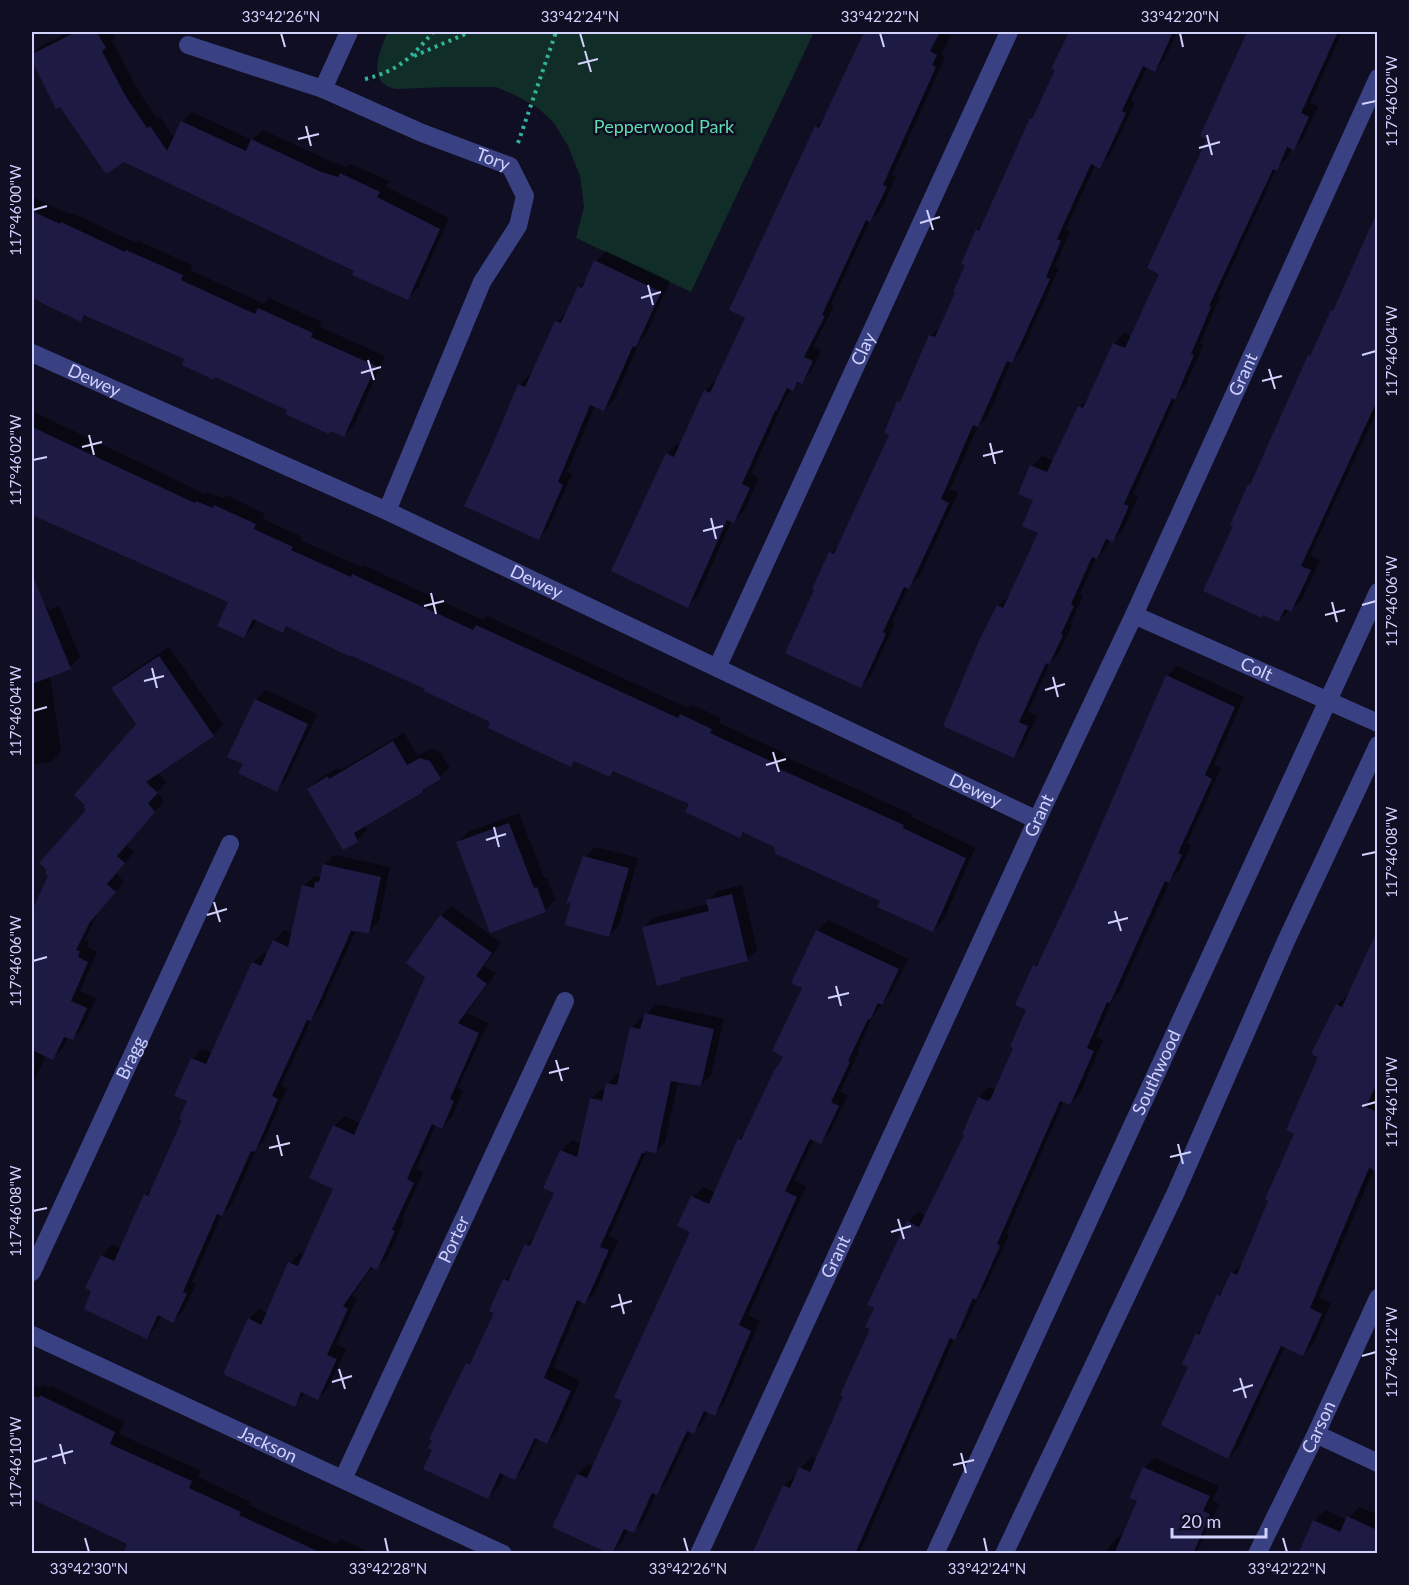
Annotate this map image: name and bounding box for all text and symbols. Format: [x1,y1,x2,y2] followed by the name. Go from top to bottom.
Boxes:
[242,7,320,25] text: 33°42'26"N
[541,7,619,25] text: 33°42'24"N
[841,7,919,25] text: 33°42'22"N
[1141,7,1219,25] text: 33°42'20"N
[1382,55,1400,147] text: 117°46'02"W
[594,115,735,137] park label: Pepperwood Park
[473,142,514,175] street label: Tory
[6,164,24,256] text: 117°46'00"W
[1382,305,1400,397] text: 117°46'04"W
[845,328,880,369] street label: Clay
[1223,349,1262,399] street label: Grant
[65,358,125,401] street label: Dewey
[6,414,24,506] text: 117°46'02"W
[1382,555,1400,647] text: 117°46'06"W
[507,559,567,603] street label: Dewey
[1237,652,1277,685] street label: Colt
[6,665,24,757] text: 117°46'04"W
[946,768,1006,812] street label: Dewey
[1019,790,1058,840] street label: Grant
[1382,806,1400,898] text: 117°46'08"W
[6,915,24,1007] text: 117°46'06"W
[1127,1026,1185,1118] street label: Southwood
[111,1032,150,1083] street label: Bragg
[1382,1056,1400,1148] text: 117°46'10"W
[6,1165,24,1257] text: 117°46'08"W
[433,1212,474,1266] street label: Porter
[816,1231,854,1281] street label: Grant
[1382,1306,1400,1398] text: 117°46'12"W
[1296,1397,1340,1457] street label: Carson
[6,1416,24,1508] text: 117°46'10"W
[235,1421,301,1467] street label: Jackson
[1172,1501,1266,1539] scale bar
[1181,1510,1221,1532] text: 20 m
[50,1559,128,1577] text: 33°42'30"N
[349,1559,427,1577] text: 33°42'28"N
[649,1559,727,1577] text: 33°42'26"N
[948,1559,1026,1577] text: 33°42'24"N
[1248,1559,1326,1577] text: 33°42'22"N

